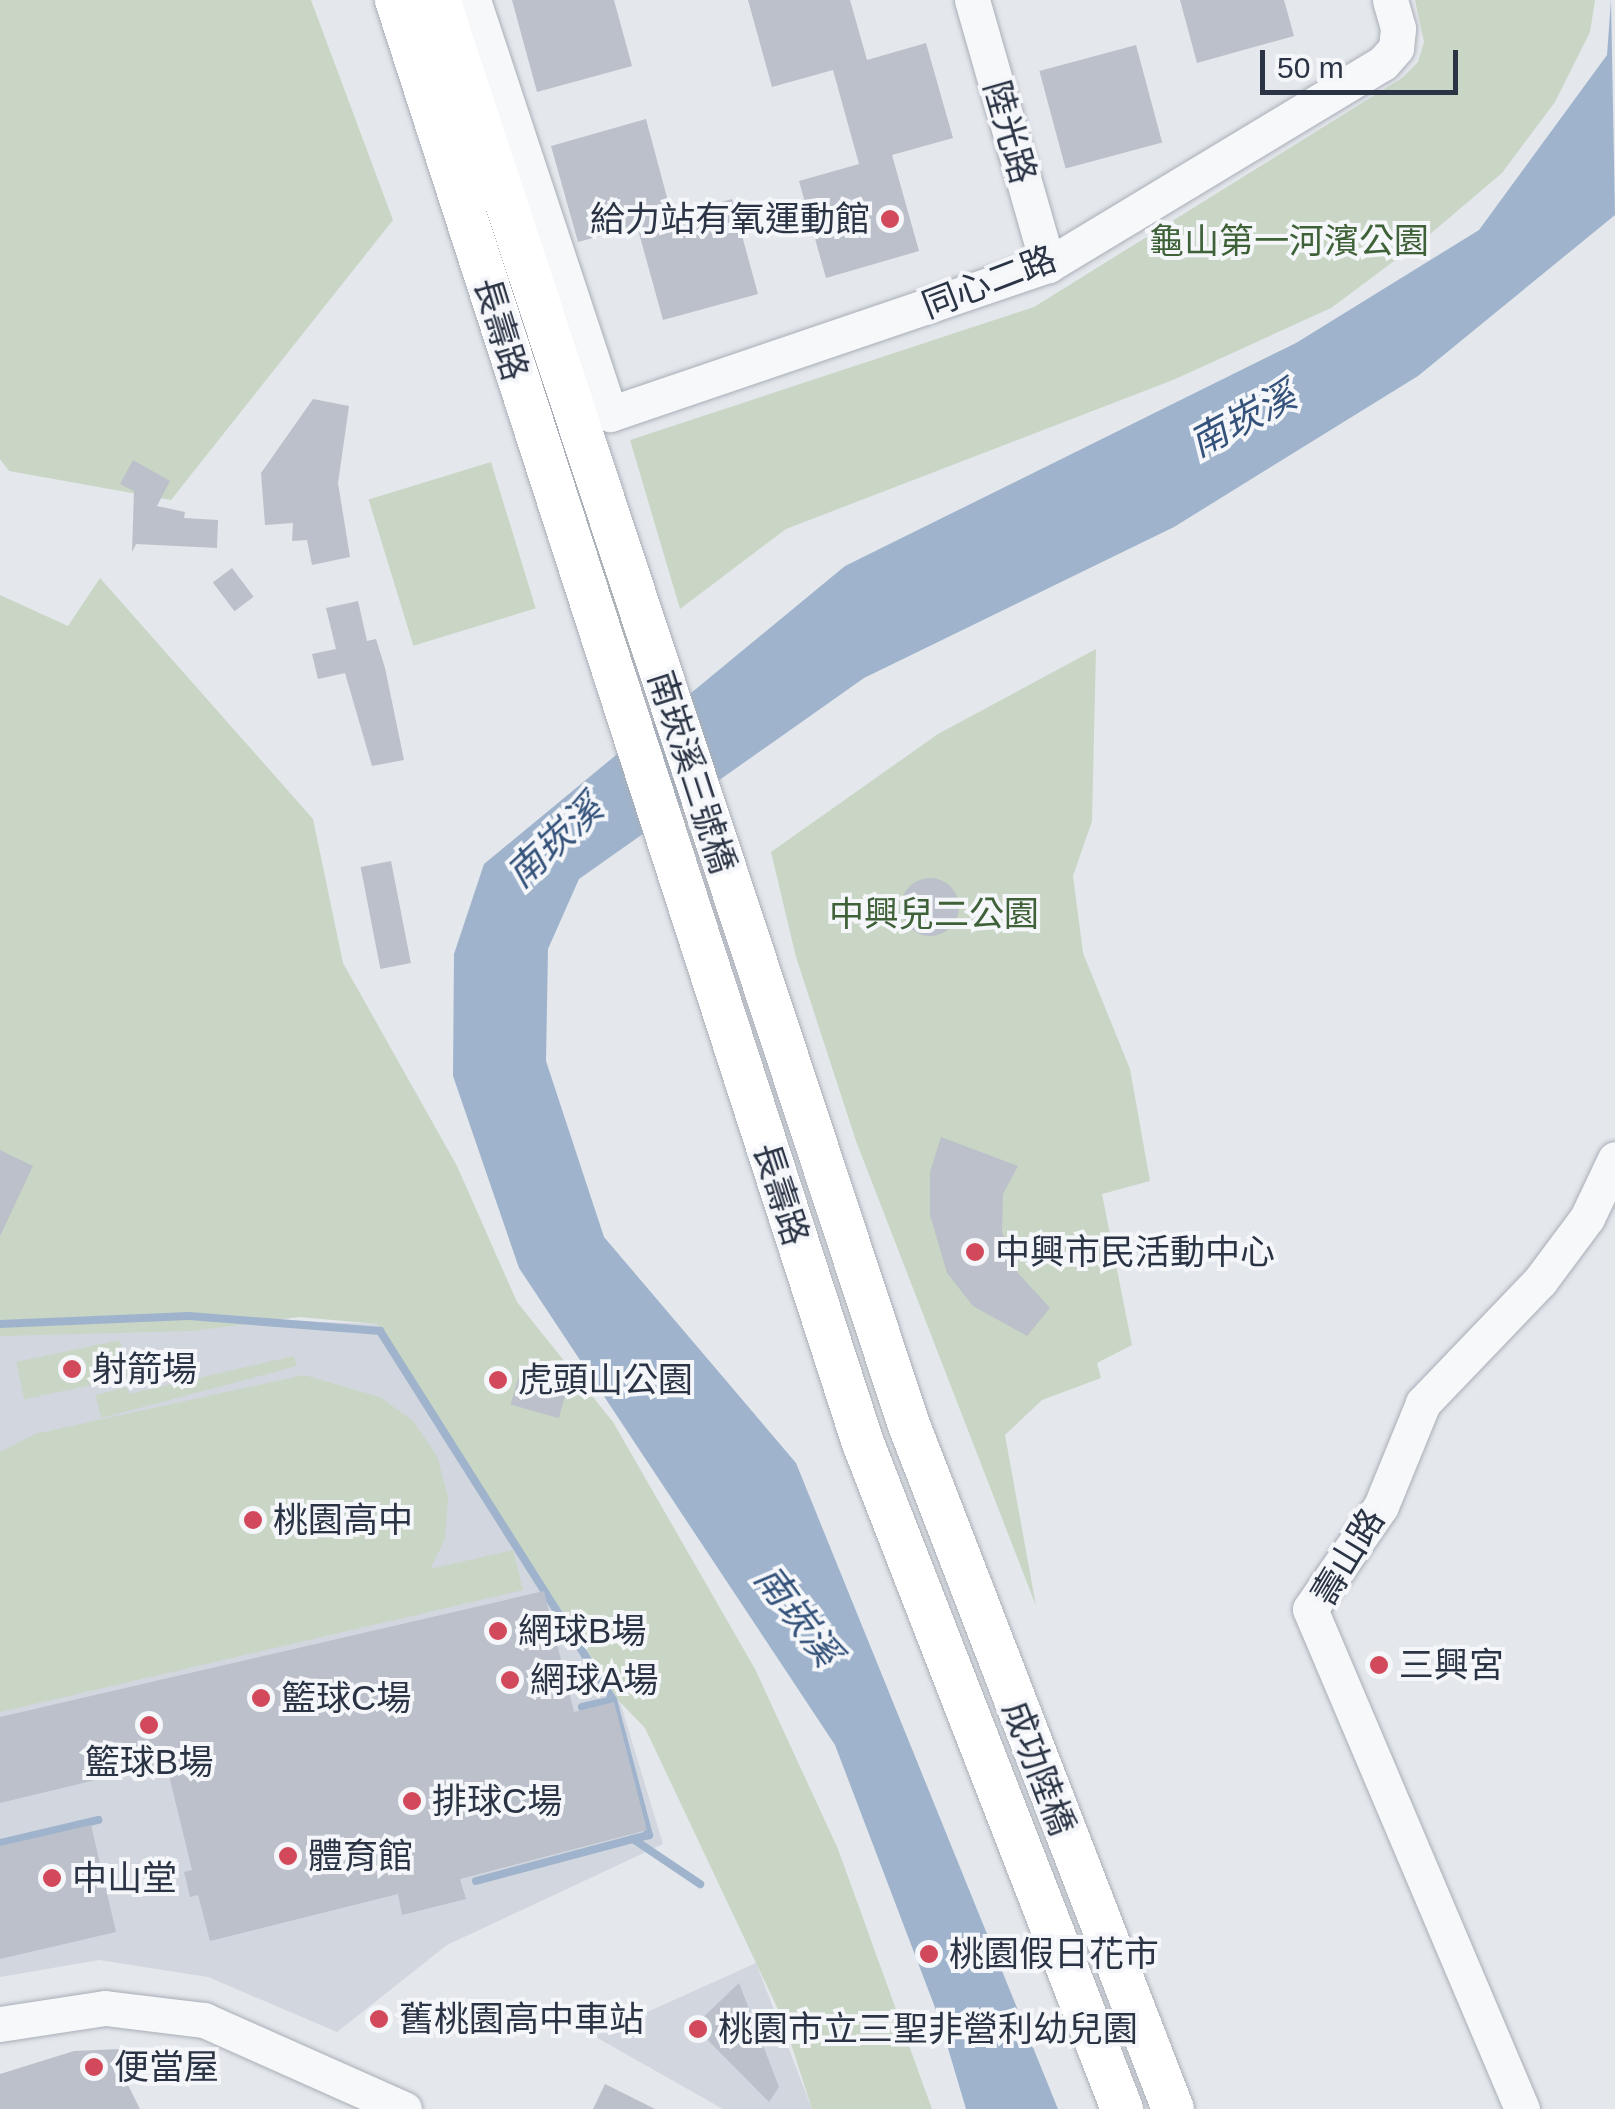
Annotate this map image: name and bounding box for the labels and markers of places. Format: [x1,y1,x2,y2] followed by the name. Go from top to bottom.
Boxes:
[590,198,870,240] place label: 給力站有氧運動館
[879,208,901,230] marker: 給力站有氧運動館
[995,1231,1275,1273] place label: 中興市民活動中心
[964,1241,986,1263] marker: 中興市民活動中心
[92,1348,197,1390] place label: 射箭場
[61,1358,83,1380] marker: 射箭場
[518,1359,693,1401] place label: 虎頭山公園
[487,1369,509,1391] marker: 虎頭山公園
[273,1499,413,1541] place label: 桃園高中
[242,1509,264,1531] marker: 桃園高中
[518,1610,646,1652] place label: 網球B場
[487,1620,509,1642] marker: 網球B場
[1399,1644,1504,1686] place label: 三興宮
[1368,1654,1390,1676] marker: 三興宮
[530,1659,658,1701] place label: 網球A場
[499,1669,521,1691] marker: 網球A場
[281,1677,411,1719] place label: 籃球C場
[250,1687,272,1709] marker: 籃球C場
[138,1714,160,1736] marker: 籃球B場
[85,1741,213,1783] place label: 籃球B場
[432,1780,562,1822] place label: 排球C場
[401,1790,423,1812] marker: 排球C場
[308,1835,413,1877] place label: 體育館
[277,1845,299,1867] marker: 體育館
[72,1857,177,1899] place label: 中山堂
[41,1867,63,1889] marker: 中山堂
[949,1933,1159,1975] place label: 桃園假日花市
[918,1943,940,1965] marker: 桃園假日花市
[399,1998,644,2040] place label: 舊桃園高中車站
[368,2008,390,2030] marker: 舊桃園高中車站
[718,2008,1138,2050] place label: 桃園市立三聖非營利幼兒園
[687,2018,709,2040] marker: 桃園市立三聖非營利幼兒園
[114,2046,219,2088] place label: 便當屋
[83,2056,105,2078] marker: 便當屋

